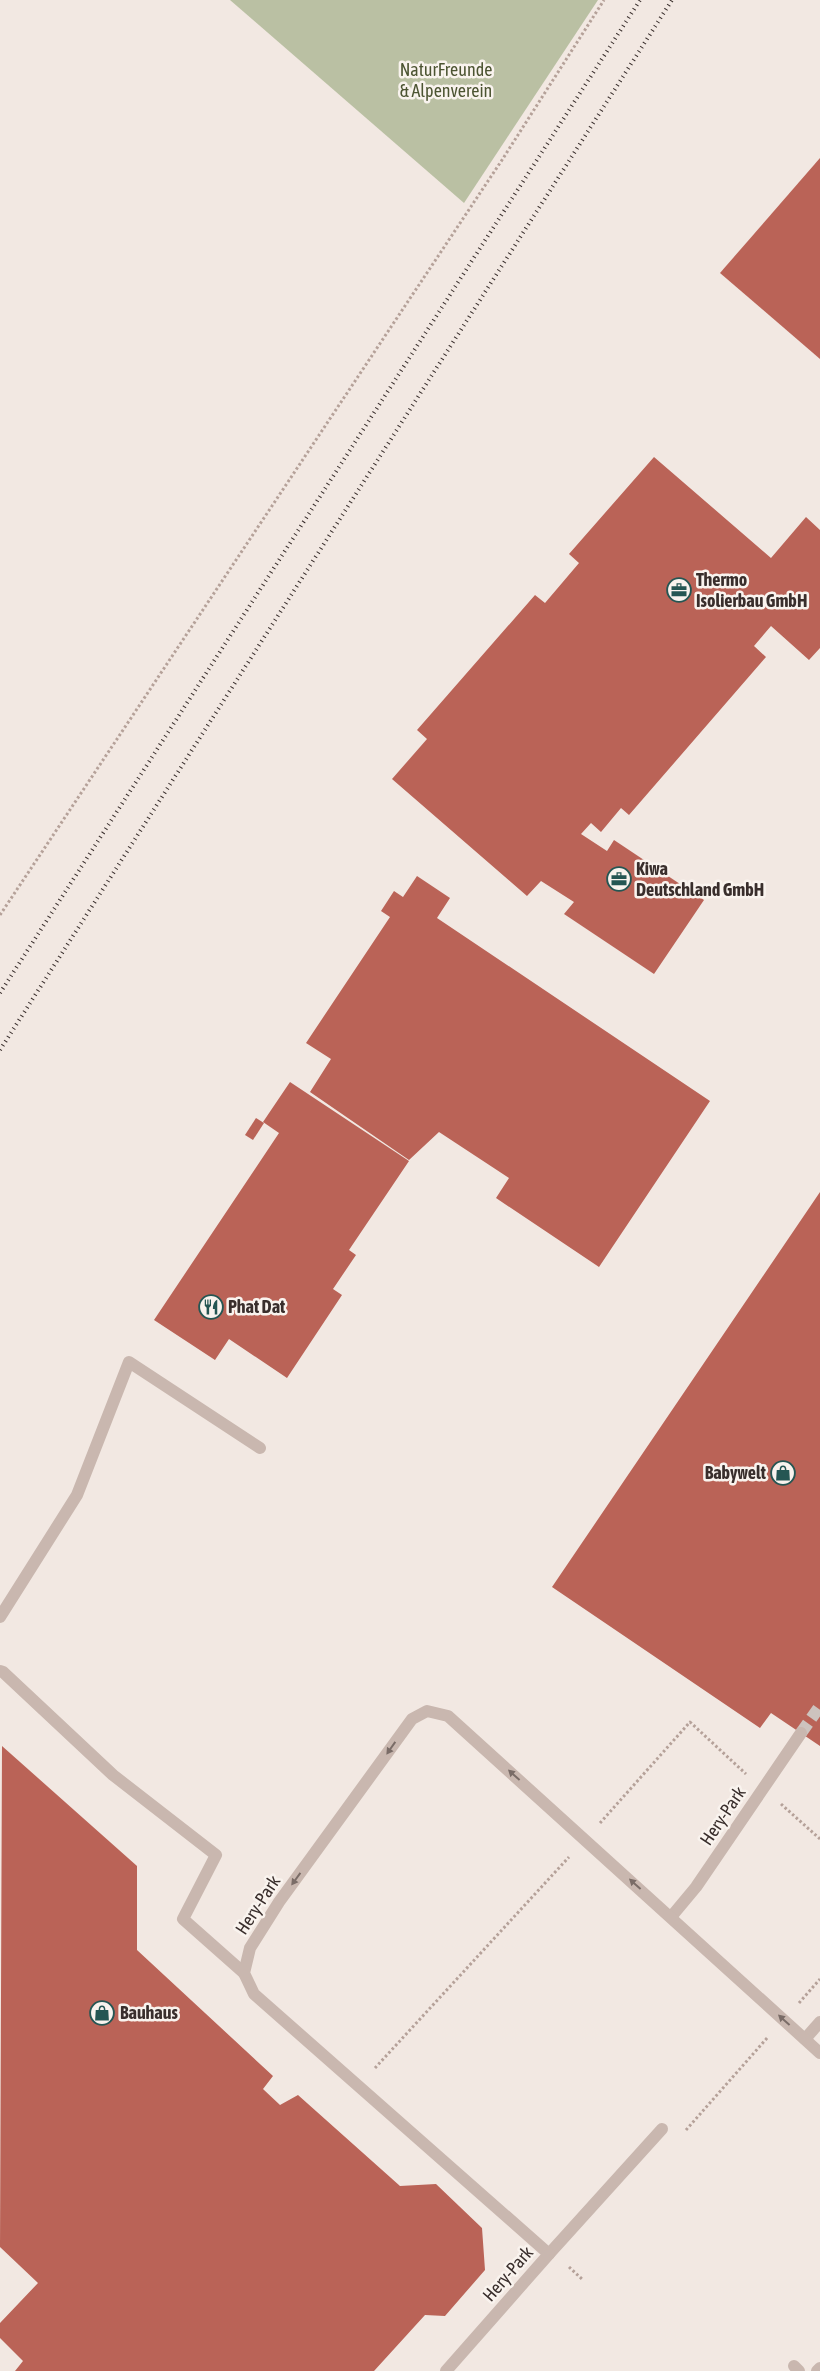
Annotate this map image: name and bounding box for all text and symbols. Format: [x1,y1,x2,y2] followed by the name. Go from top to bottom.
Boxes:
[400,59,492,101] park label: NaturFreunde & Alpenverein
[696,569,807,611] place label: Thermo Isolierbau GmbH
[666,577,692,603] office icon: Thermo Isolierbau GmbH
[636,858,764,900] place label: Kiwa Deutschland GmbH
[606,866,632,892] office icon: Kiwa Deutschland GmbH
[198,1294,224,1320] restaurant icon: Phat Dat
[228,1296,286,1317] place label: Phat Dat
[770,1460,796,1486] shop icon: Babywelt
[705,1462,767,1483] place label: Babywelt
[386,1741,396,1754] one-way arrow
[508,1769,520,1781] one-way arrow
[695,1782,750,1849] street label: Hery-Park
[231,1871,284,1938] street label: Hery-Park
[291,1872,301,1886] one-way arrow
[629,1878,641,1890] one-way arrow
[89,2000,115,2026] shop icon: Bauhaus
[120,2002,178,2023] place label: Bauhaus
[779,2014,791,2026] one-way arrow
[478,2242,537,2305] street label: Hery-Park

